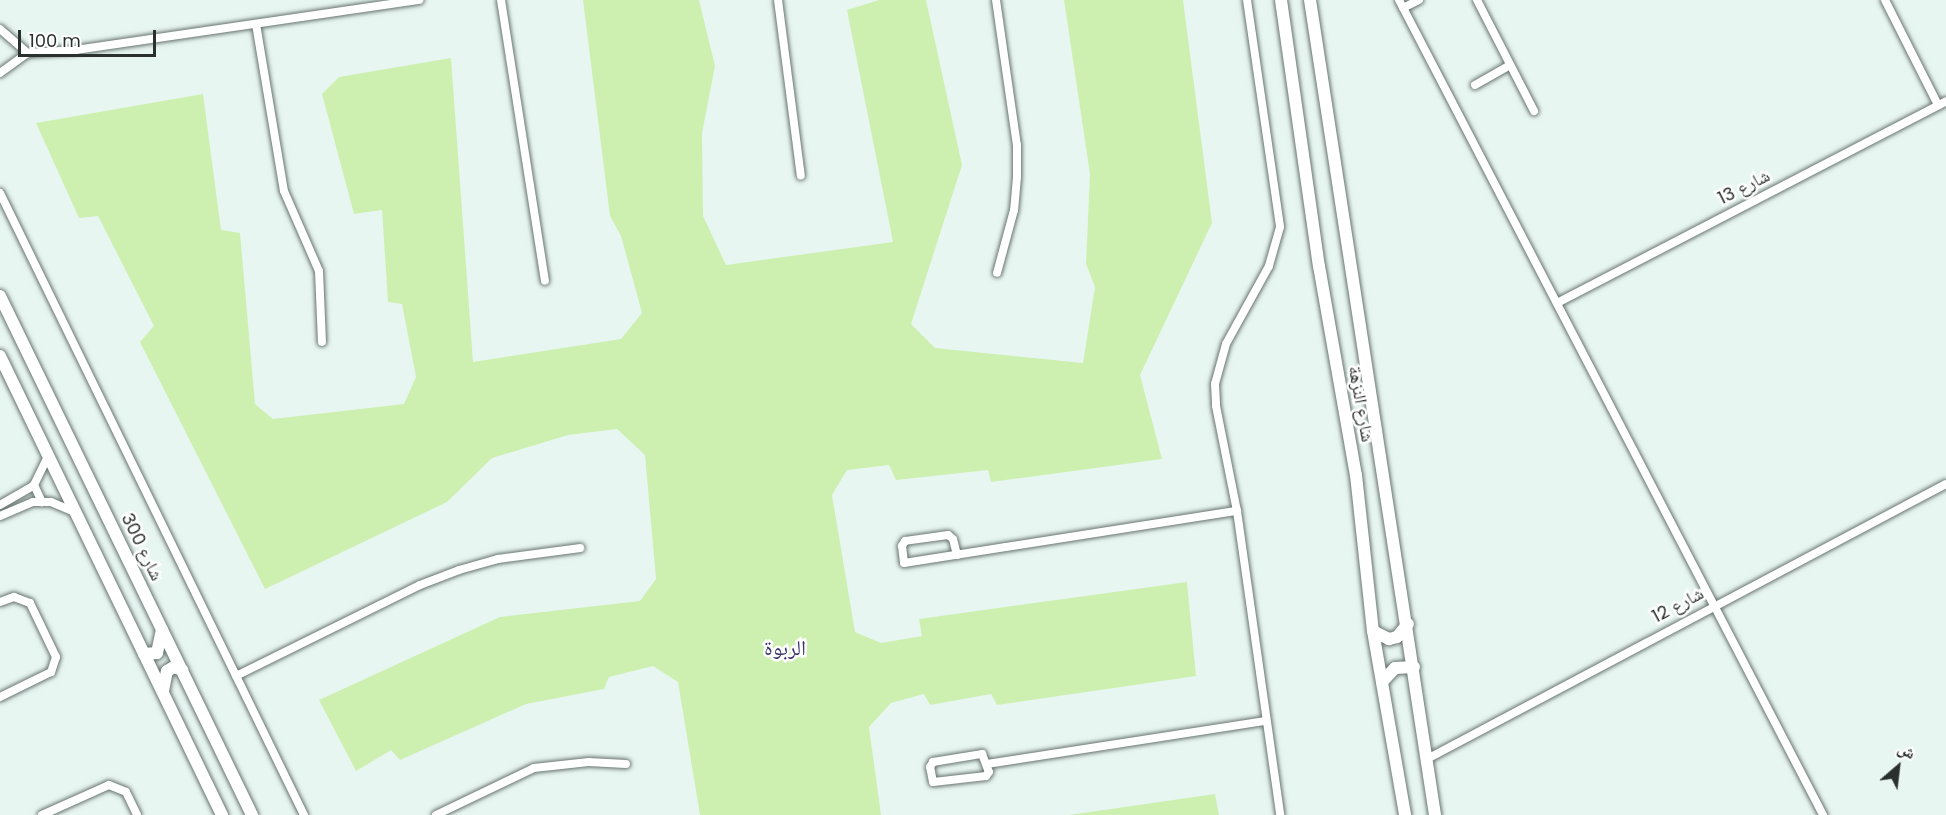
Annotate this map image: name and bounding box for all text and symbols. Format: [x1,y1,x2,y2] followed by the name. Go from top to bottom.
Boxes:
[21,18,159,56] scale bar
[29,28,81,53] text: 100 m
[1714,165,1774,209] street label: شارع 13
[1344,364,1378,444] street label: شارع النزهة
[116,510,168,584] street label: شارع 300
[1649,583,1707,627] street label: شارع 12
[764,635,806,661] district label: الربوة
[1868,737,1928,797] north arrow
[1894,737,1920,765] text: ش

